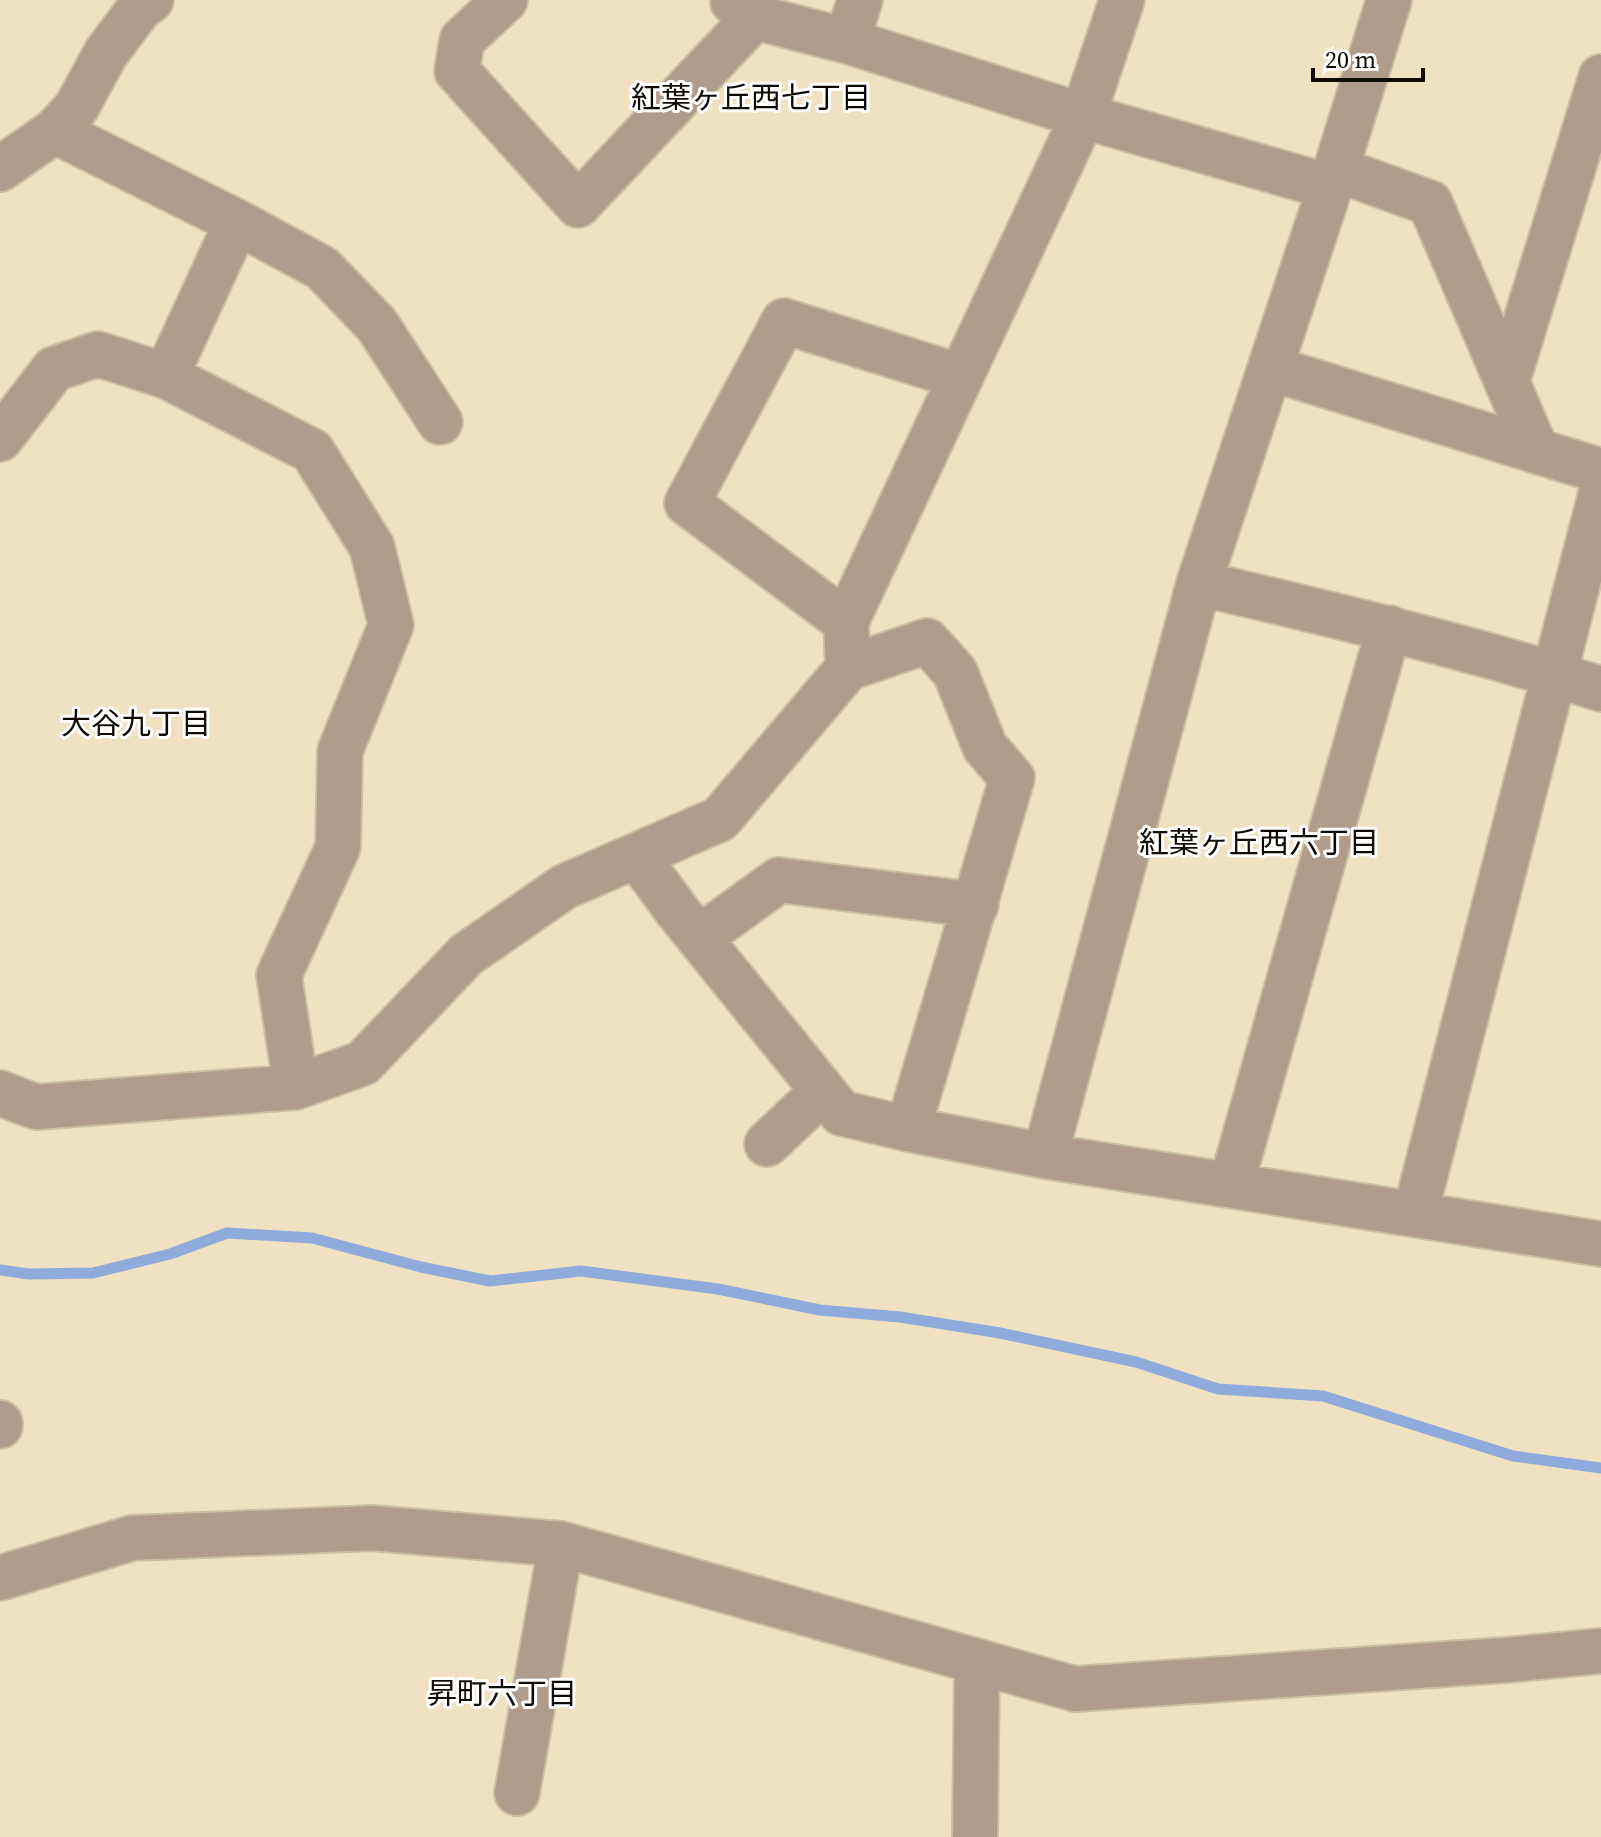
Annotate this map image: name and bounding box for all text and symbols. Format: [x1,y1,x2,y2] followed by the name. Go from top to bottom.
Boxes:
[1313,32,1423,82] scale bar
[1325,43,1376,76] text: 20 m
[631,77,871,118] district label: 紅葉ヶ丘西七丁目
[61,703,211,744] district label: 大谷九丁目
[1139,822,1379,863] district label: 紅葉ヶ丘西六丁目
[427,1673,577,1714] district label: 昇町六丁目

